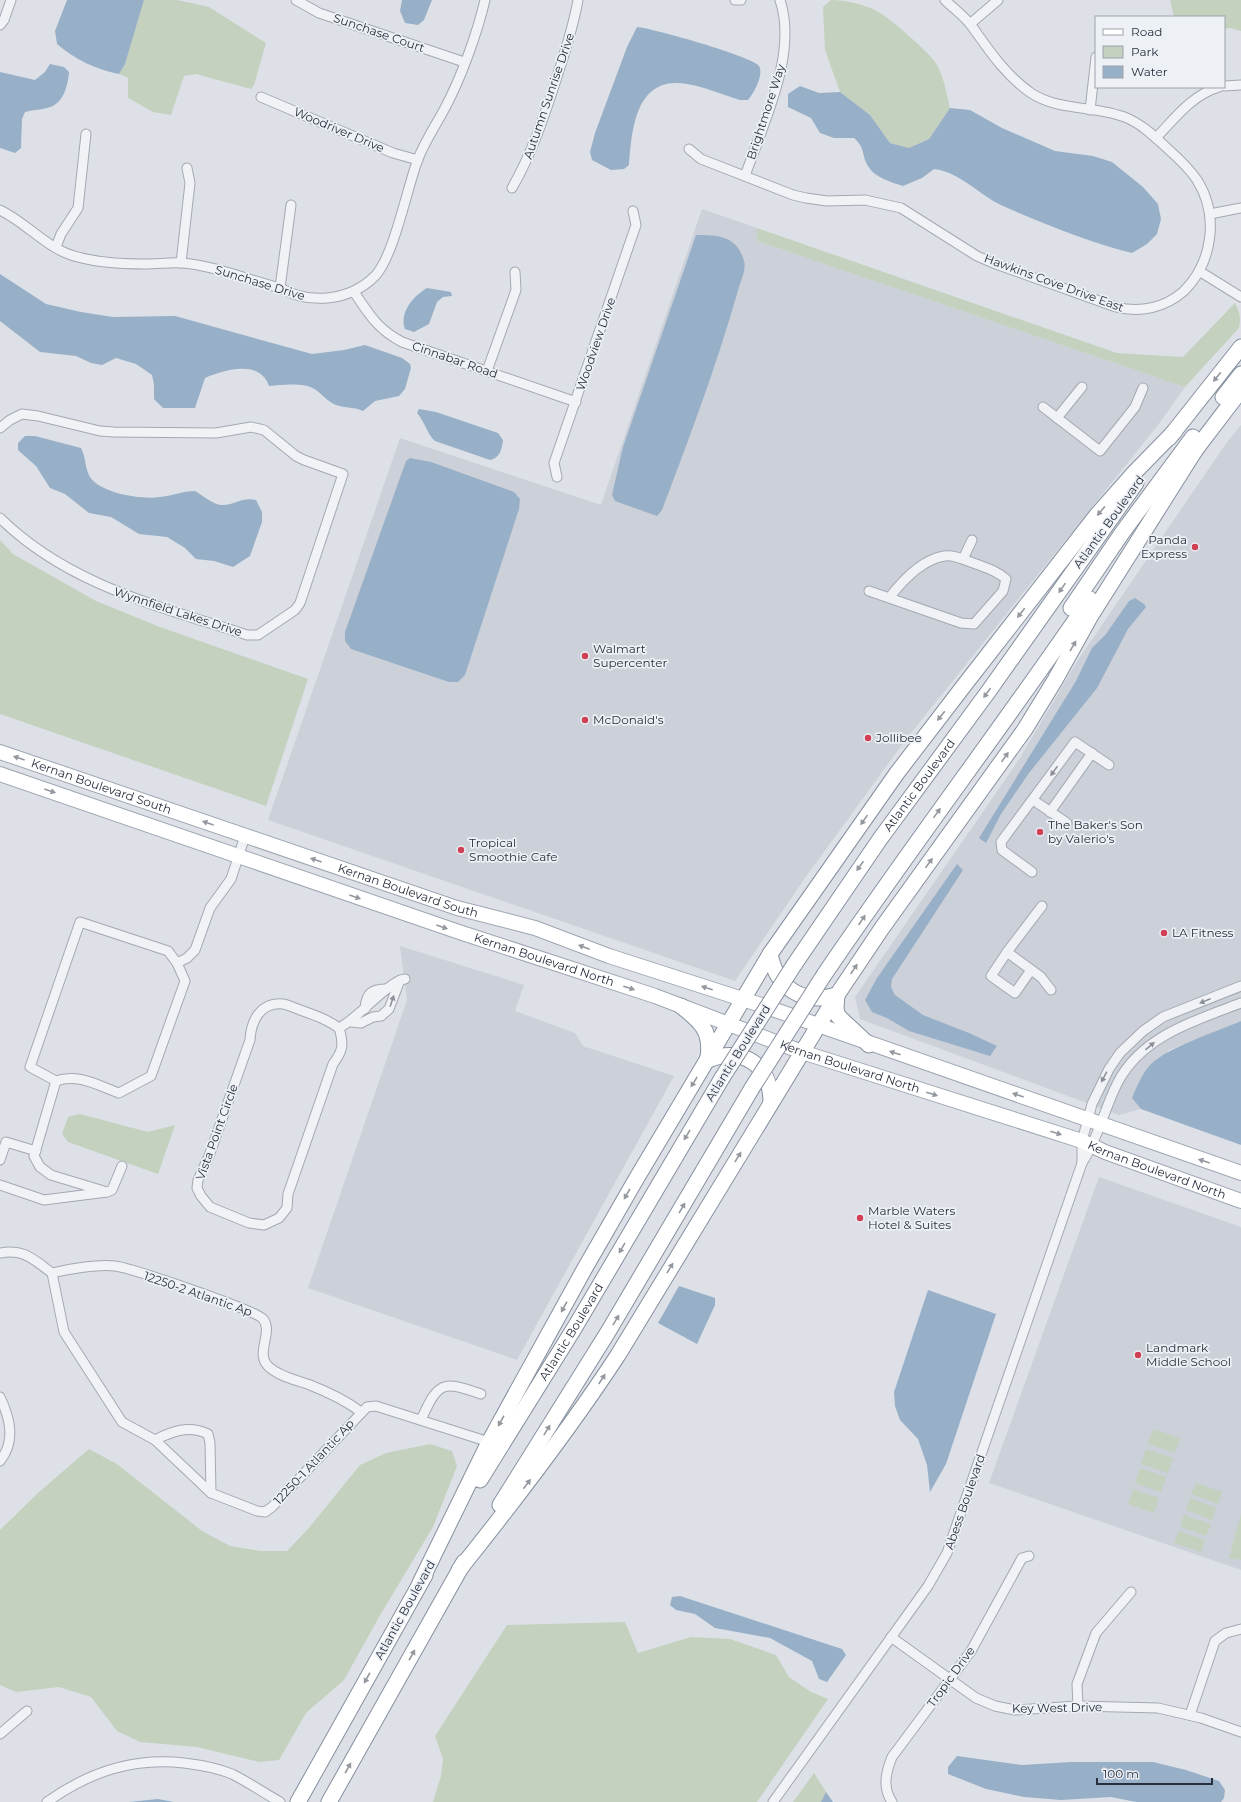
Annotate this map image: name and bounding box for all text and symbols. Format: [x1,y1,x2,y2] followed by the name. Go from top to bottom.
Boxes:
[332,10,427,55] street label: Sunchase Court
[1095,16,1225,88] legend
[1131,24,1162,39] text: Road
[520,31,577,161] street label: Autumn Sunrise Drive
[1131,44,1159,59] text: Park
[743,62,788,161] street label: Brightmore Way
[1131,64,1168,79] text: Water
[292,104,387,155] street label: Woodriver Drive
[982,250,1126,315] street label: Hawkins Cove Drive East
[213,262,307,303] street label: Sunchase Drive
[573,295,619,393] street label: Woodview Drive
[410,338,500,381] street label: Cinnabar Road
[1212,371,1221,382] one-way arrow
[1070,472,1147,571] street label: Atlantic Boulevard
[1097,506,1106,515] one-way arrow
[1141,532,1187,561] place label: Panda Express
[1190,542,1200,552] marker: Panda Express
[1058,582,1066,593] one-way arrow
[112,584,244,639] street label: Wynnfield Lakes Drive
[1017,608,1026,619] one-way arrow
[1069,640,1076,652] one-way arrow
[593,641,667,670] place label: Walmart Supercenter
[580,651,590,661] marker: Walmart Supercenter
[983,688,991,699] one-way arrow
[937,710,945,721] one-way arrow
[593,712,664,727] place label: McDonald's
[580,715,590,725] marker: McDonald's
[875,730,922,745] place label: Jollibee
[863,733,873,743] marker: Jollibee
[880,736,958,834] street label: Atlantic Boulevard
[1001,752,1009,762] one-way arrow
[12,755,24,761] one-way arrow
[29,755,173,817] street label: Kernan Boulevard South
[1050,766,1058,776] one-way arrow
[44,788,56,794] one-way arrow
[933,808,941,819] one-way arrow
[860,815,868,825] one-way arrow
[1048,817,1143,846] place label: The Baker's Son by Valerio's
[202,820,214,826] one-way arrow
[1035,827,1045,837] marker: The Baker's Son by Valerio's
[469,835,557,864] place label: Tropical Smoothie Cafe
[456,845,466,855] marker: Tropical Smoothie Cafe
[310,857,322,863] one-way arrow
[925,857,933,868] one-way arrow
[336,860,480,920] street label: Kernan Boulevard South
[856,861,864,871] one-way arrow
[349,894,361,900] one-way arrow
[858,914,866,925] one-way arrow
[436,924,448,930] one-way arrow
[1172,925,1234,940] place label: LA Fitness
[1159,928,1169,938] marker: LA Fitness
[472,929,616,989] street label: Kernan Boulevard North
[577,943,589,949] one-way arrow
[850,964,858,974] one-way arrow
[623,985,635,991] one-way arrow
[701,985,713,991] one-way arrow
[389,994,395,1006] one-way arrow
[1198,999,1210,1005] one-way arrow
[702,1002,773,1104] street label: Atlantic Boulevard
[778,1036,922,1096] street label: Kernan Boulevard North
[1144,1042,1155,1051] one-way arrow
[888,1050,900,1056] one-way arrow
[1101,1071,1107,1083] one-way arrow
[690,1077,698,1087] one-way arrow
[192,1082,241,1182] street label: Vista Point Circle
[926,1091,938,1097] one-way arrow
[1011,1092,1023,1098] one-way arrow
[684,1129,691,1141] one-way arrow
[1050,1130,1062,1136] one-way arrow
[1085,1137,1228,1202] street label: Kernan Boulevard North
[734,1151,741,1163] one-way arrow
[1198,1157,1210,1163] one-way arrow
[624,1188,631,1200] one-way arrow
[678,1202,685,1214] one-way arrow
[868,1203,955,1232] place label: Marble Waters Hotel & Suites
[855,1213,865,1223] marker: Marble Waters Hotel & Suites
[619,1242,626,1254] one-way arrow
[667,1262,674,1274] one-way arrow
[142,1268,254,1319] street label: 12250-2 Atlantic Ap
[536,1280,606,1383] street label: Atlantic Boulevard
[561,1301,567,1313] one-way arrow
[612,1314,619,1326] one-way arrow
[1146,1340,1231,1369] place label: Landmark Middle School
[1133,1350,1143,1360] marker: Landmark Middle School
[599,1373,606,1385] one-way arrow
[497,1415,504,1427] one-way arrow
[270,1416,357,1507] street label: 12250-1 Atlantic Ap
[543,1425,551,1435] one-way arrow
[941,1452,988,1552] street label: Abess Boulevard
[522,1479,531,1490] one-way arrow
[371,1558,438,1662] street label: Atlantic Boulevard
[923,1643,978,1710] street label: Tropic Drive
[408,1649,415,1660] one-way arrow
[364,1672,370,1684] one-way arrow
[1012,1699,1102,1716] street label: Key West Drive
[1097,1760,1212,1786] scale bar
[345,1762,352,1774] one-way arrow
[1103,1766,1139,1781] text: 100 m

